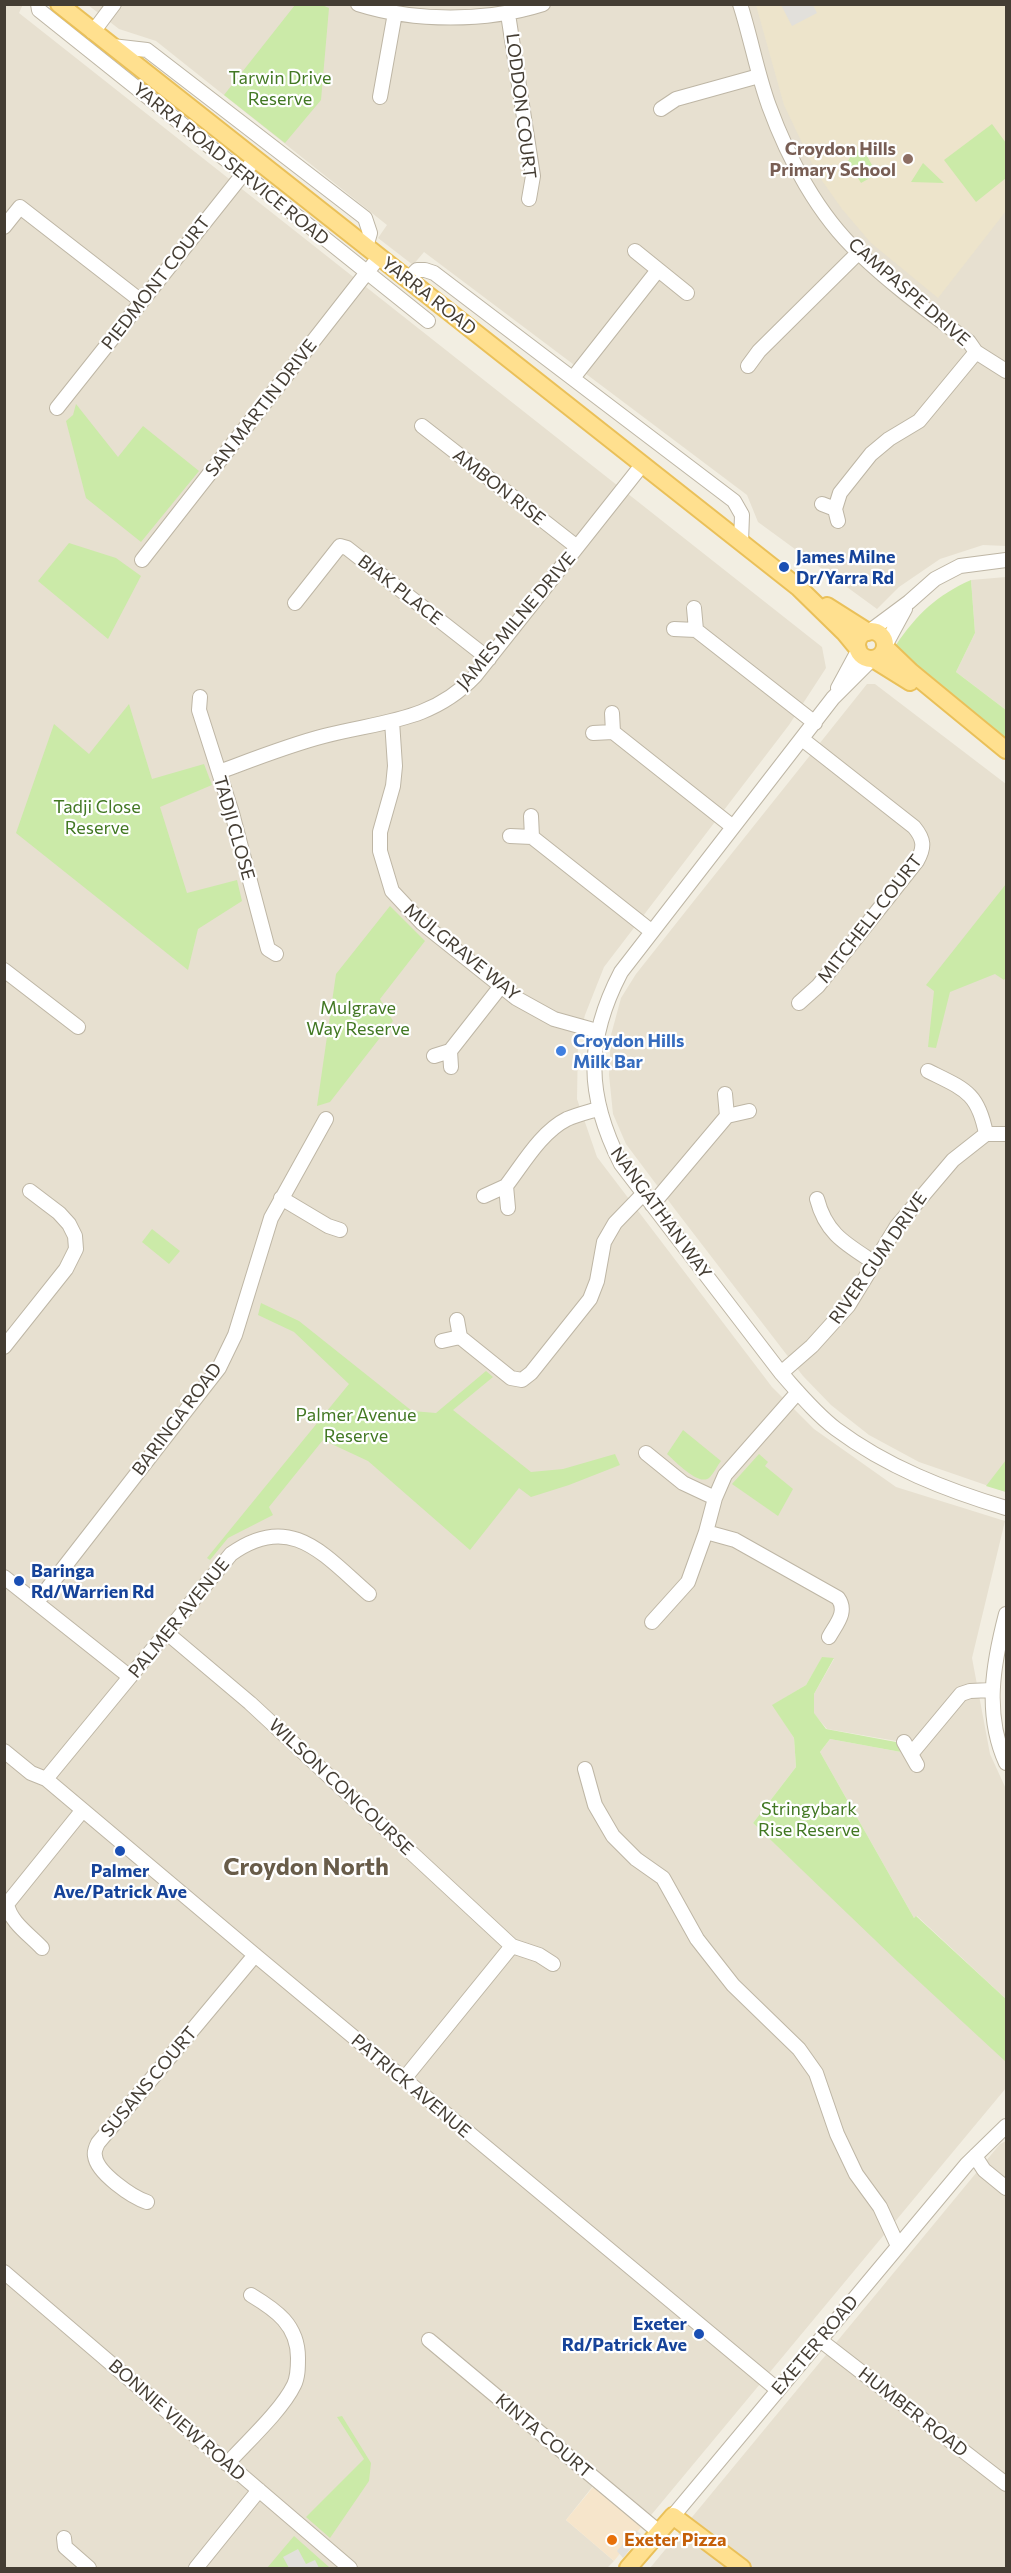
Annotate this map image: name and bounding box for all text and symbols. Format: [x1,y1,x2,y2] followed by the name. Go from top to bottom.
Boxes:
[501,32,541,180] street label: LODDON COURT
[229,67,331,110] park label: Tarwin Drive Reserve
[129,78,333,250] street label: YARRA ROAD SERVICE ROAD
[770,138,896,180] place label: Croydon Hills Primary School
[901,152,915,166] marker: Croydon Hills Primary School
[97,212,215,354] street label: PIEDMONT COURT
[844,233,974,351] street label: CAMPASPE DRIVE
[377,252,481,340] street label: YARRA ROAD
[201,335,321,481] street label: SAN MARTIN DRIVE
[448,444,550,530] street label: AMBON RISE
[796,546,895,588] place label: James Milne Dr/Yarra Rd
[452,548,580,694] street label: JAMES MILNE DRIVE
[354,550,446,630] street label: BIAK PLACE
[777,560,791,574] marker: James Milne Dr/Yarra Rd
[209,773,259,883] street label: TADJI CLOSE
[53,796,141,838] park label: Tadji Close Reserve
[813,850,927,988] street label: MITCHELL COURT
[400,899,524,1005] street label: MULGRAVE WAY
[306,997,410,1040] park label: Mulgrave Way Reserve
[573,1030,684,1072] place label: Croydon Hills Milk Bar
[554,1044,568,1058] marker: Croydon Hills Milk Bar
[606,1143,716,1283] street label: NANGATHAN WAY
[824,1188,932,1328] street label: RIVER GUM DRIVE
[128,1358,226,1480] street label: BARINGA ROAD
[295,1404,417,1446] park label: Palmer Avenue Reserve
[124,1554,234,1682] street label: PALMER AVENUE
[31,1560,154,1602] place label: Baringa Rd/Warrien Rd
[12,1574,26,1588] marker: Baringa Rd/Warrien Rd
[264,1714,418,1860] street label: WILSON CONCOURSE
[758,1798,860,1840] park label: Stringybark Rise Reserve
[113,1844,127,1858] marker: Palmer Ave/Patrick Ave
[223,1853,389,1881] district label: Croydon North
[53,1860,187,1902] place label: Palmer Ave/Patrick Ave
[96,2022,202,2142] street label: SUSANS COURT
[347,2030,475,2142] street label: PATRICK AVENUE
[767,2291,863,2399] street label: EXETER ROAD
[562,2313,687,2356] place label: Exeter Rd/Patrick Ave
[692,2327,706,2341] marker: Exeter Rd/Patrick Ave
[104,2355,250,2485] street label: BONNIE VIEW ROAD
[854,2363,972,2461] street label: HUMBER ROAD
[491,2389,597,2483] street label: KINTA COURT
[624,2529,727,2551] place label: Exeter Pizza
[605,2533,619,2547] marker: Exeter Pizza

